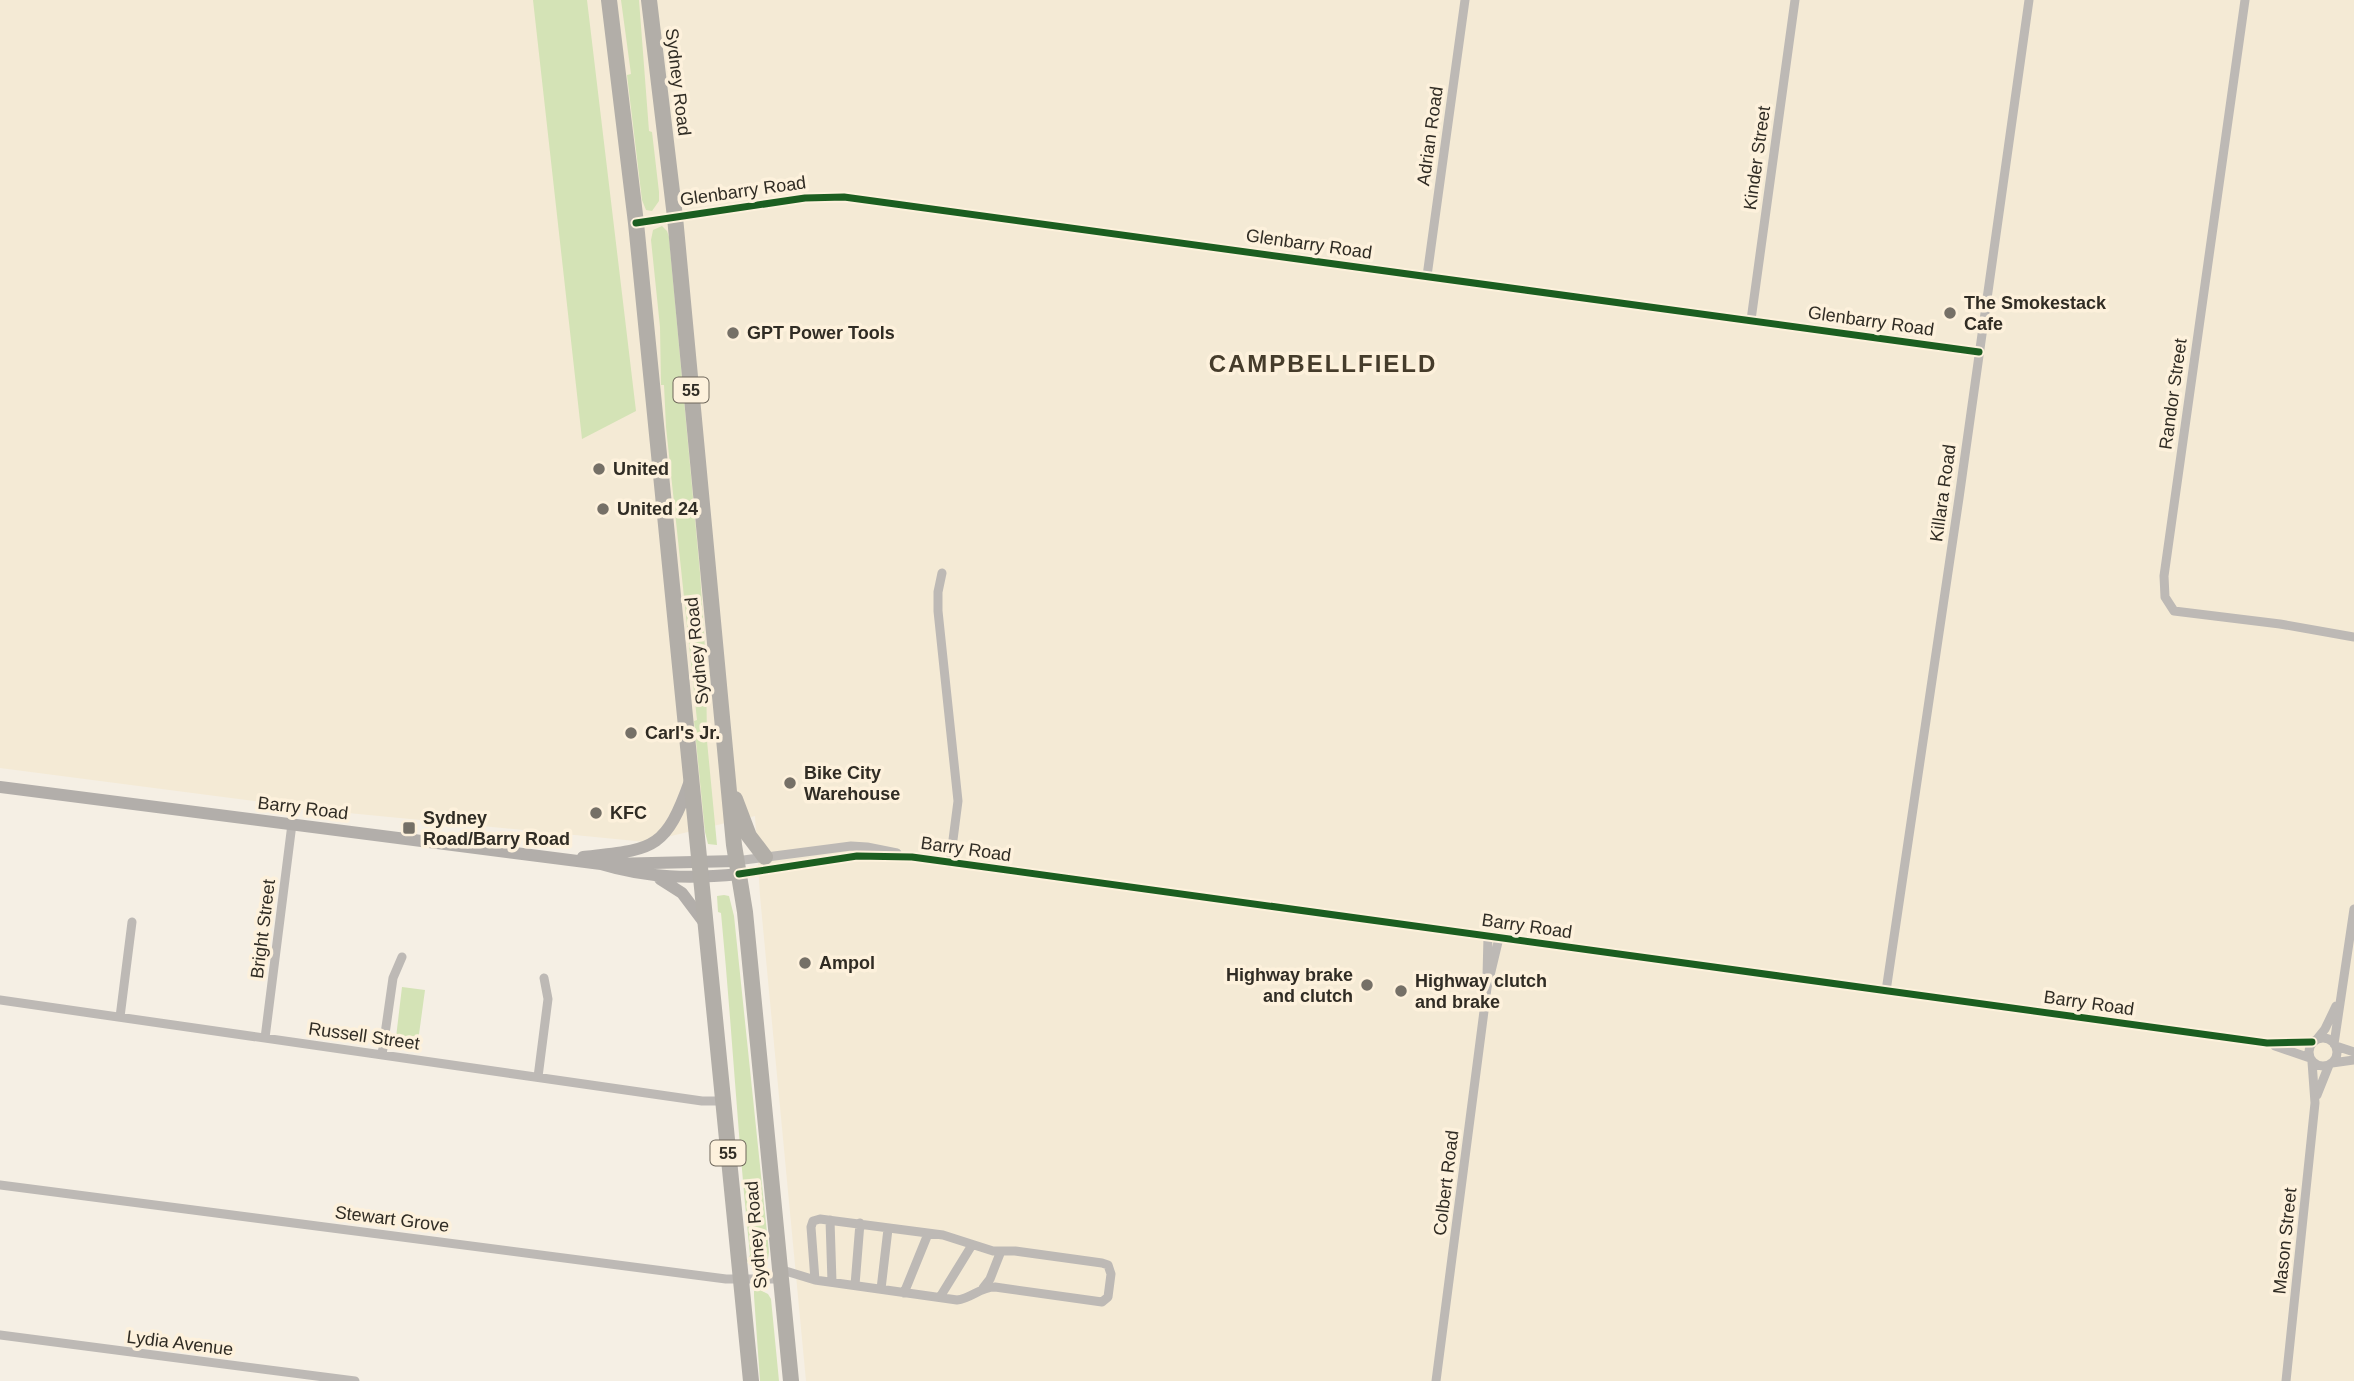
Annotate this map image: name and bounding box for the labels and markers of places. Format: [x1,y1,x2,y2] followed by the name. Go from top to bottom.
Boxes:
[1964,293,2107,334] place label: The Smokestack Cafe
[1942,305,1958,321] marker: The Smokestack Cafe
[747,323,895,343] place label: GPT Power Tools
[725,325,741,341] marker: GPT Power Tools
[613,459,669,479] place label: United
[591,461,607,477] marker: United
[617,499,698,519] place label: United 24
[595,501,611,517] marker: United 24
[645,723,720,743] place label: Carl's Jr.
[623,725,639,741] marker: Carl's Jr.
[804,763,900,804] place label: Bike City Warehouse
[782,775,798,791] marker: Bike City Warehouse
[610,803,647,823] place label: KFC
[588,805,604,821] marker: KFC
[423,808,570,849] place label: Sydney Road/Barry Road
[401,820,417,836] marker: Sydney Road/Barry Road
[819,953,875,973] place label: Ampol
[797,955,813,971] marker: Ampol
[1226,965,1353,1006] place label: Highway brake and clutch
[1415,971,1547,1012] place label: Highway clutch and brake
[1359,977,1375,993] marker: Highway brake and clutch
[1393,983,1409,999] marker: Highway clutch and brake

